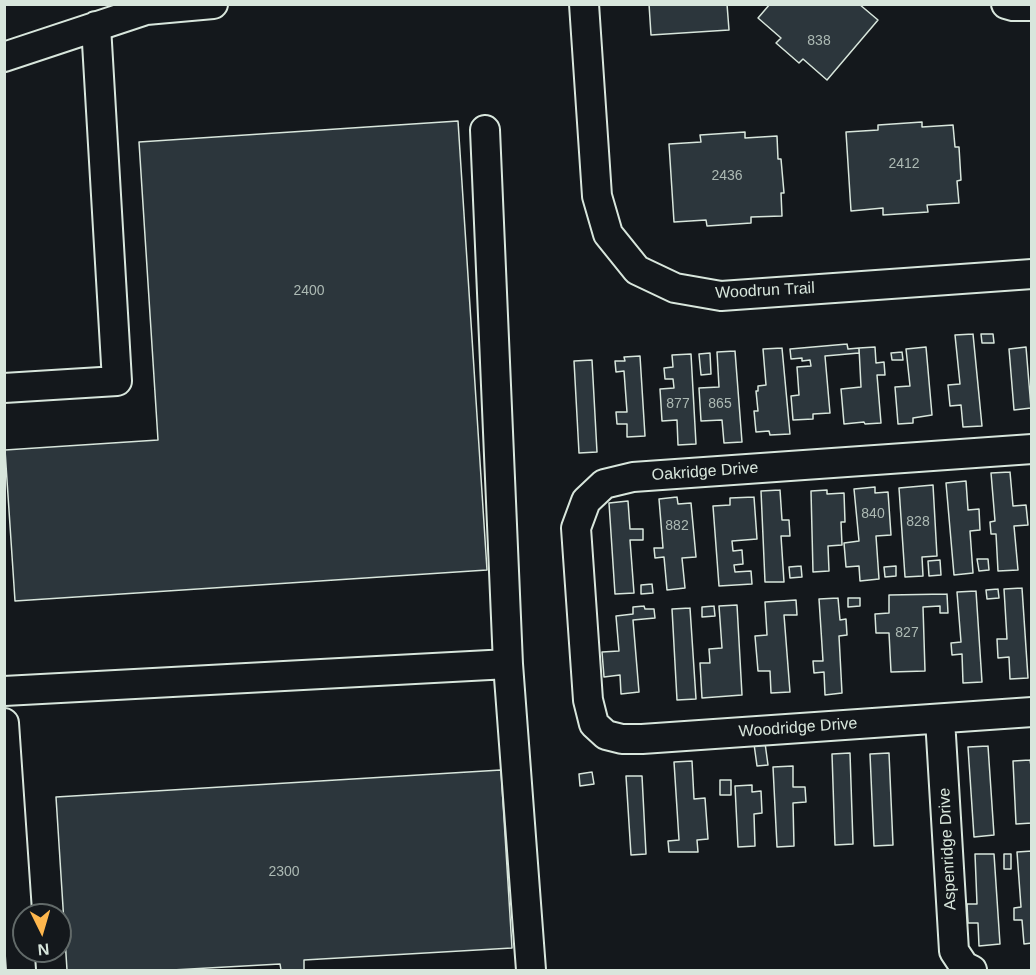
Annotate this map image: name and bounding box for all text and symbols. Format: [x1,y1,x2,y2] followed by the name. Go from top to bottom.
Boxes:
[807,33,831,49] house number: 838
[888,156,920,172] house number: 2412
[711,168,743,184] house number: 2436
[715,279,815,303] street label: Woodrun Trail
[293,283,325,299] house number: 2400
[666,396,690,412] house number: 877
[708,396,732,412] house number: 865
[651,459,759,485] street label: Oakridge Drive
[861,506,885,522] house number: 840
[906,514,930,530] house number: 828
[665,518,689,534] house number: 882
[895,625,919,641] house number: 827
[738,714,858,742] street label: Woodridge Drive
[935,787,961,911] street label: Aspenridge Drive
[268,864,300,880] house number: 2300
[12,903,72,963] north arrow
[37,940,50,958] text: N

